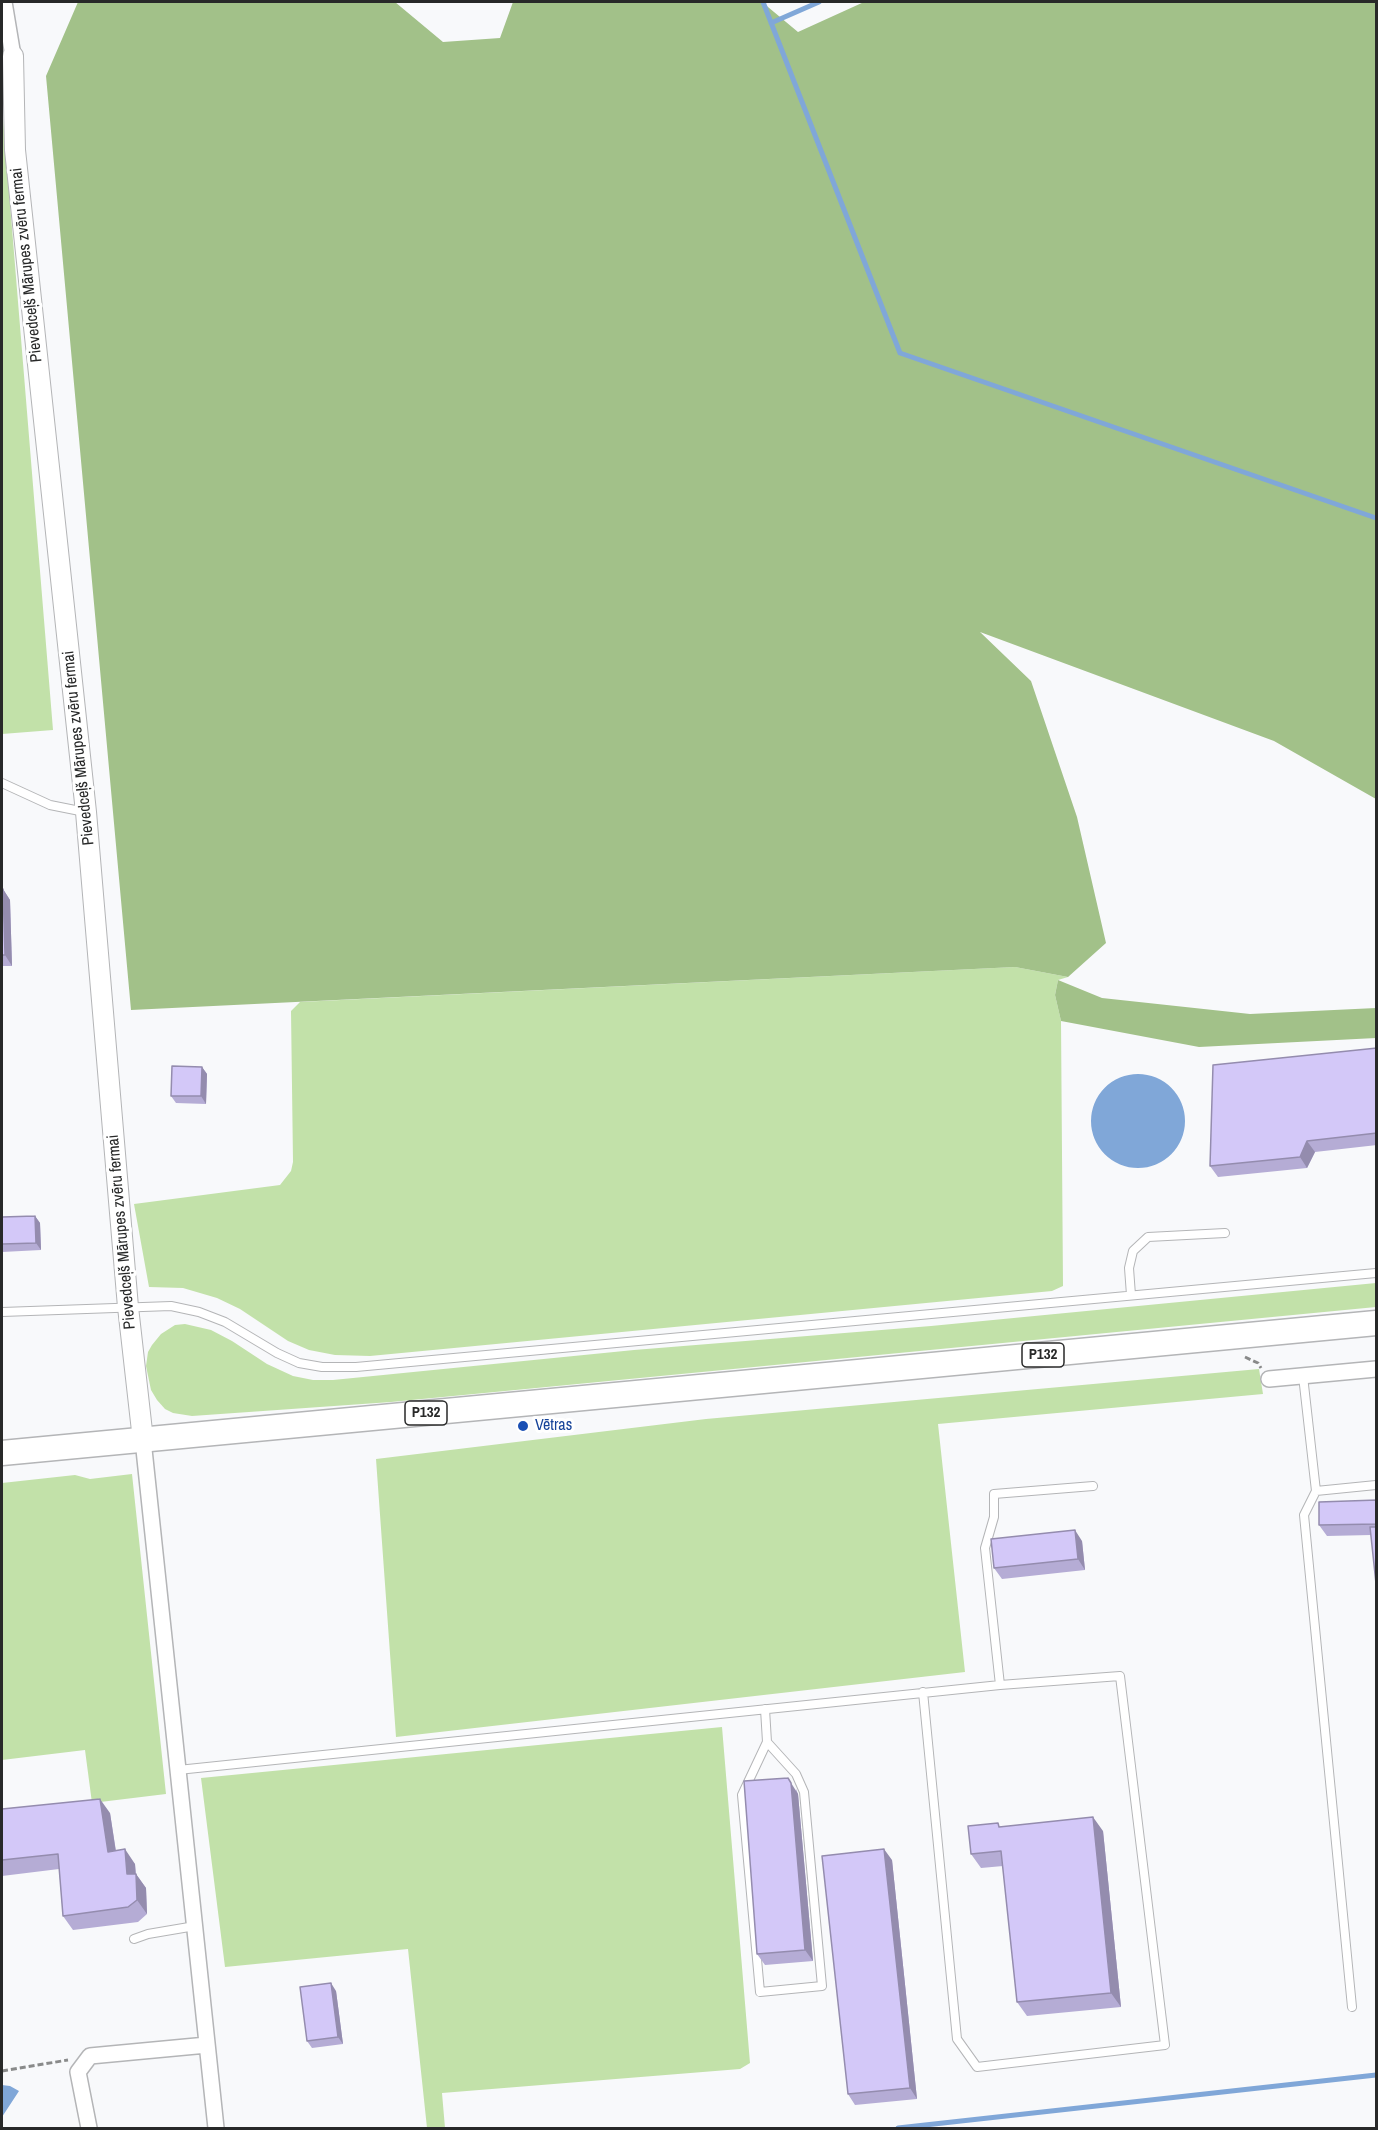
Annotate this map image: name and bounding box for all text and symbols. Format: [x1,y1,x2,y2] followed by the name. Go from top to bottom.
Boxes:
[7,167,47,363] street label: Pievedceļš Mārupes zvēru fermai
[59,650,99,846] street label: Pievedceļš Mārupes zvēru fermai
[104,1134,140,1330] street label: Pievedceļš Mārupes zvēru fermai
[1022,1343,1064,1367] road number: P132
[405,1401,447,1425] road number: P132
[535,1416,572,1436] place label: Vētras
[516,1419,530,1433] marker: Vētras

